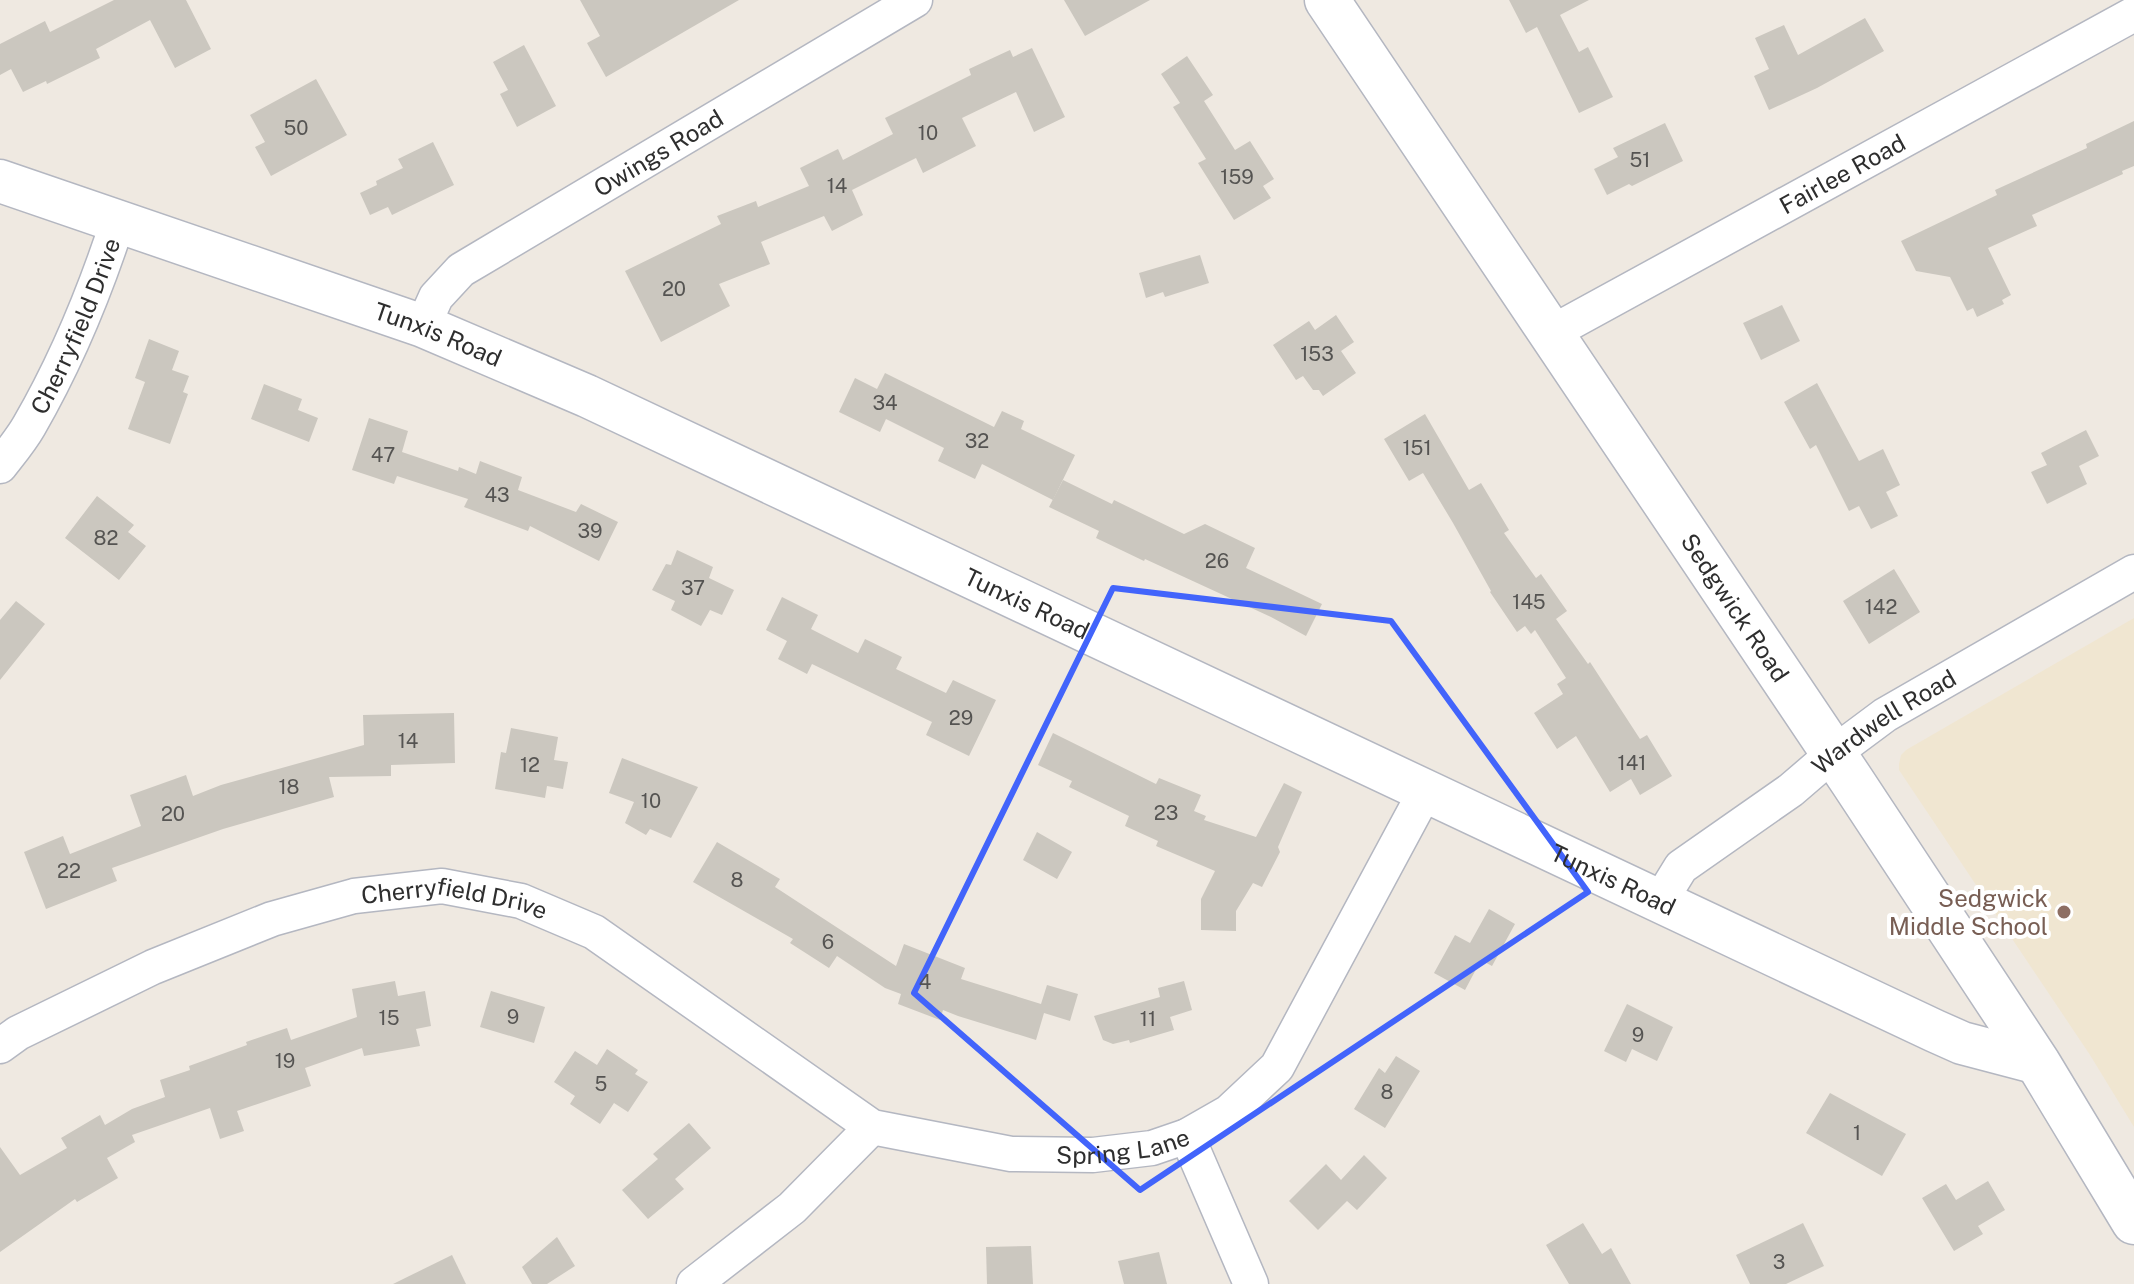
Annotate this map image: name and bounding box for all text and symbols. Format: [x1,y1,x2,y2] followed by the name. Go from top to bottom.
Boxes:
[588,103,728,202] street label: Owings Road
[283,116,309,140] house number: 50
[918,121,938,145] house number: 10
[1774,128,1910,219] street label: Fairlee Road
[1630,148,1650,172] house number: 51
[1220,165,1254,189] house number: 159
[827,174,847,198] house number: 14
[25,234,125,419] street label: Cherryfield Drive
[662,277,686,301] house number: 20
[371,296,506,372] street label: Tunxis Road
[1300,342,1334,366] house number: 153
[872,391,898,415] house number: 34
[965,429,989,453] house number: 32
[1402,436,1432,460] house number: 151
[371,443,395,467] house number: 47
[484,483,510,507] house number: 43
[578,519,602,543] house number: 39
[94,526,118,550] house number: 82
[1676,528,1795,687] street label: Sedgwick Road
[1205,549,1229,573] house number: 26
[960,562,1094,645] street label: Tunxis Road
[681,576,705,600] house number: 37
[1512,590,1546,614] house number: 145
[1865,595,1897,619] house number: 142
[1806,663,1961,780] street label: Wardwell Road
[949,706,973,730] house number: 29
[398,729,418,753] house number: 14
[1618,751,1646,775] house number: 141
[520,753,540,777] house number: 12
[278,775,300,799] house number: 18
[641,789,661,813] house number: 10
[1154,801,1178,825] house number: 23
[161,802,185,826] house number: 20
[1546,838,1680,921] street label: Tunxis Road
[57,859,81,883] house number: 22
[731,868,743,892] house number: 8
[360,871,552,925] street label: Cherryfield Drive
[1889,884,2048,940] place label: Sedgwick Middle School
[2055,903,2073,921] marker: Sedgwick Middle School
[822,930,834,954] house number: 6
[919,970,931,994] house number: 4
[507,1005,519,1029] house number: 9
[379,1006,399,1030] house number: 15
[1140,1007,1156,1031] house number: 11
[1632,1023,1644,1047] house number: 9
[275,1049,295,1073] house number: 19
[595,1072,607,1096] house number: 5
[1381,1080,1393,1104] house number: 8
[1853,1121,1861,1145] house number: 1
[1056,1122,1193,1169] street label: Spring Lane
[1773,1250,1785,1274] house number: 3

